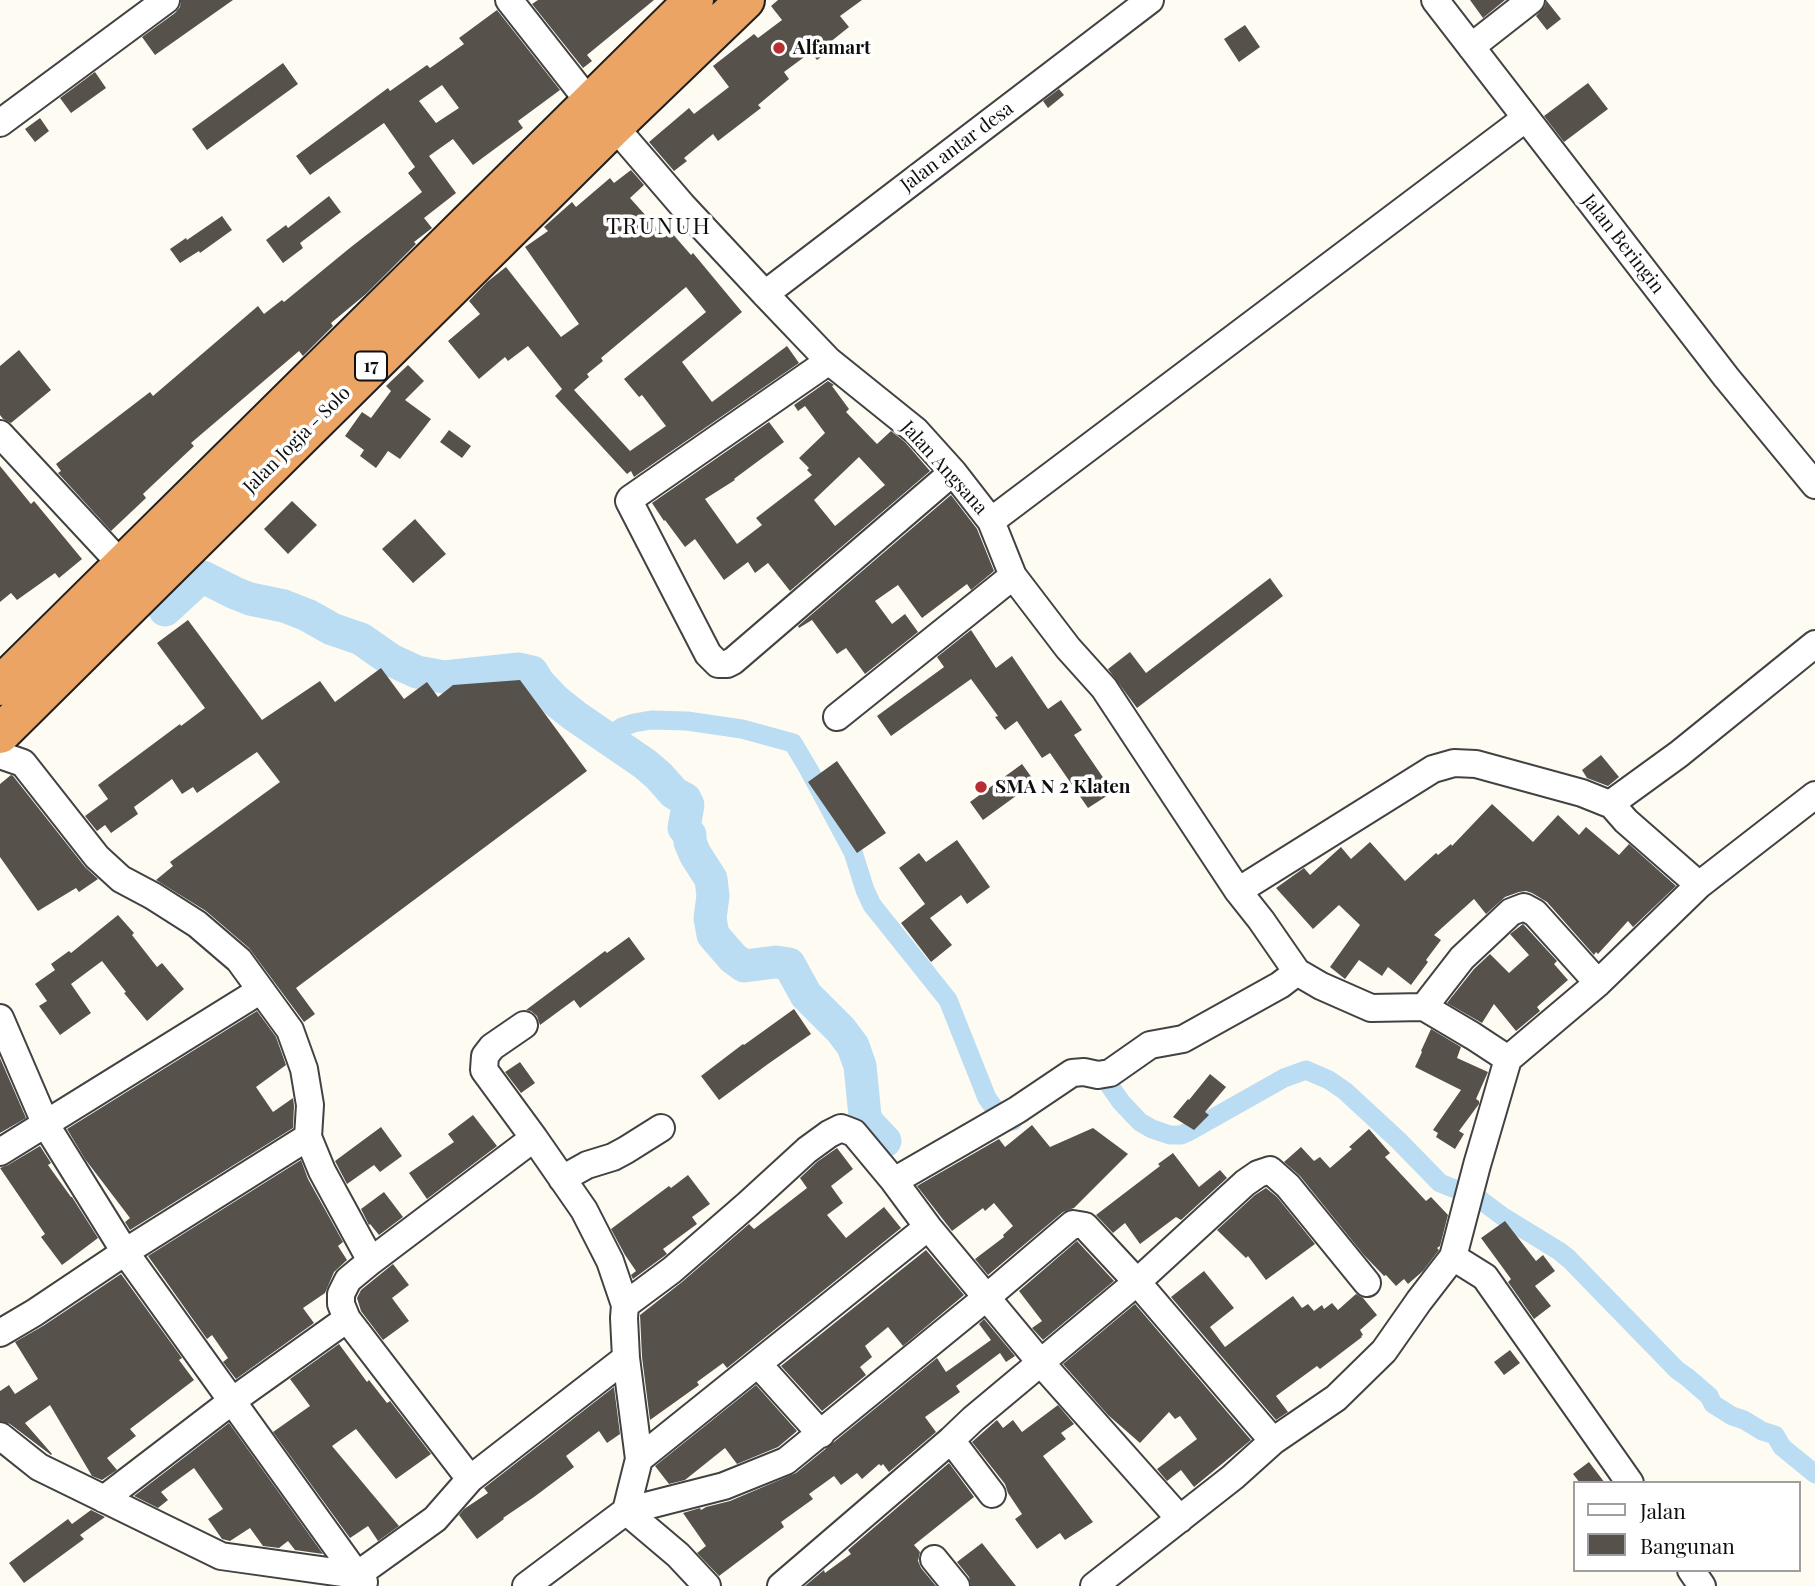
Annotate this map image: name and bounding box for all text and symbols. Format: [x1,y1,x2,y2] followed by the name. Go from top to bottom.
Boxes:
[793,37,871,59] place label: Alfamart
[771,40,787,56] marker: Alfamart
[896,97,1018,197] street label: Jalan antar desa
[1577,190,1669,298] street label: Jalan Beringin
[607,213,711,241] district label: TRUNUH
[355,352,387,380] road number: 17
[239,382,355,498] street label: Jalan Jogja - Solo
[896,417,992,519] street label: Jalan Angsana
[995,776,1130,798] place label: SMA N 2 Klaten
[973,779,989,795] marker: SMA N 2 Klaten
[1574,1481,1801,1572] legend
[1640,1496,1686,1524] text: Jalan
[1640,1531,1735,1559] text: Bangunan

